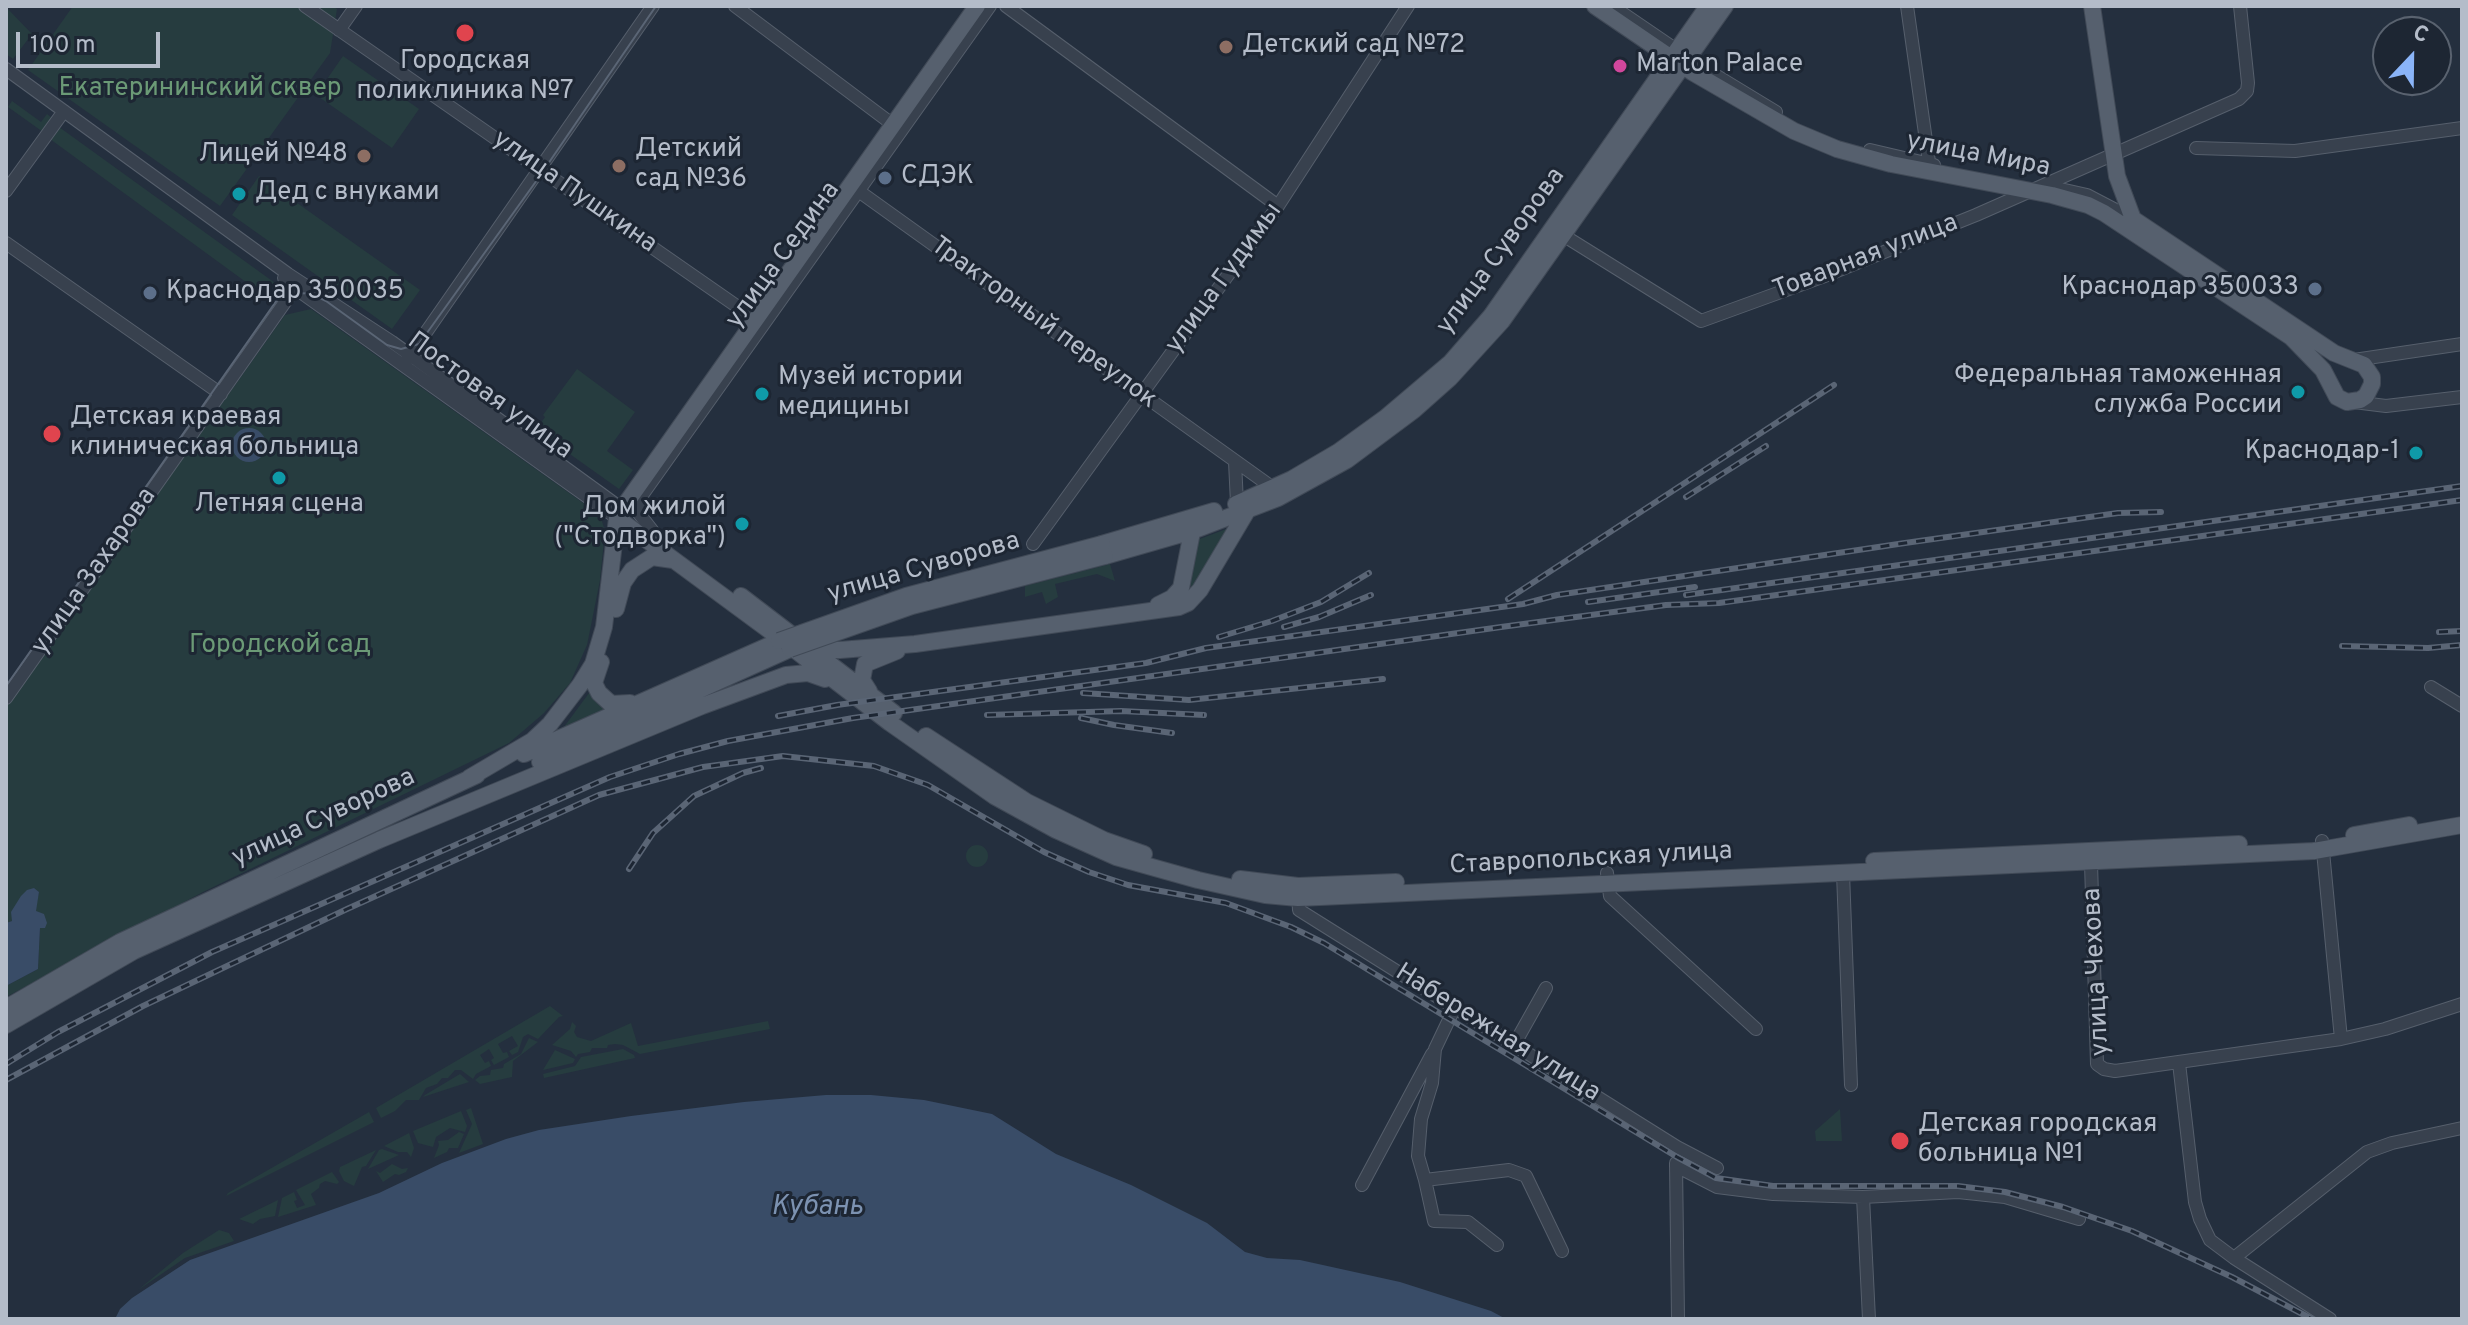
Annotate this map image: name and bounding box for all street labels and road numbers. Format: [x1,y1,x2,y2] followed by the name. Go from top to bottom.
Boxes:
[486,125,662,261] street label: улица Пушкина
[1903,127,2053,185] street label: улица Мира
[1431,163,1573,341] street label: улица Суворова
[720,176,848,336] street label: улица Седина
[1160,198,1290,360] street label: улица Гудимы
[1769,208,1963,308] street label: Товарная улица
[924,231,1162,417] street label: Тракторный переулок
[400,327,578,467] street label: Постовая улица
[26,483,164,661] street label: улица Захарова
[824,527,1024,611] street label: улица Суворова
[227,763,421,875] street label: улица Суворова
[1449,837,1733,883] street label: Ставропольская улица
[2078,887,2118,1057] street label: улица Чехова
[1389,958,1605,1110] street label: Набережная улица

